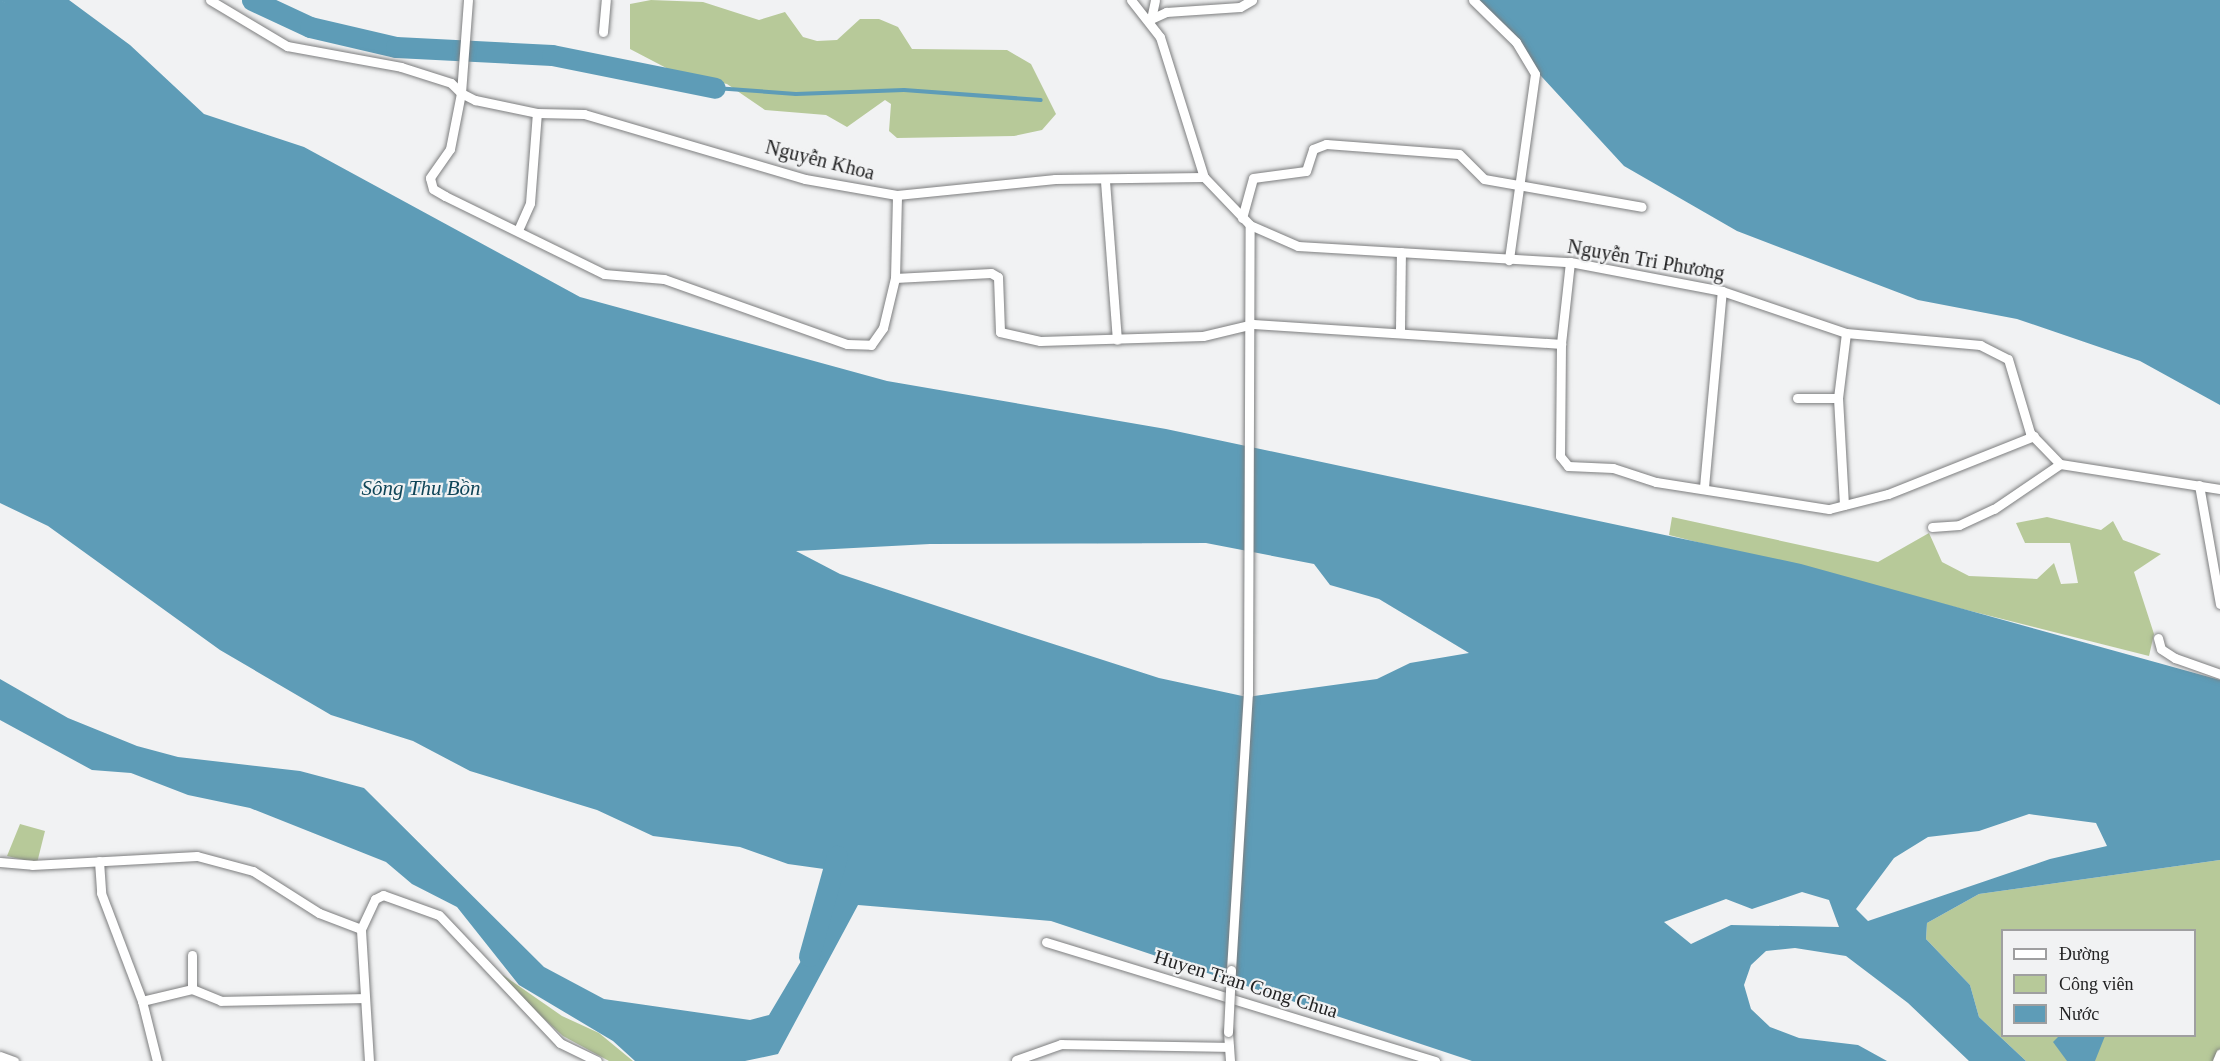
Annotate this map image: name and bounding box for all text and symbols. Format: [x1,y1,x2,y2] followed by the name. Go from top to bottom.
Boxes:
[763,135,877,185] street label: Nguyễn Khoa
[1565,234,1727,286] street label: Nguyễn Tri Phương
[361,475,481,501] water label: Sông Thu Bồn
[2001,929,2196,1037] legend
[2059,944,2109,964] text: Đường
[1151,945,1341,1023] street label: Huyen Tran Cong Chua
[2059,974,2134,994] text: Công viên
[2059,1004,2099,1024] text: Nước

